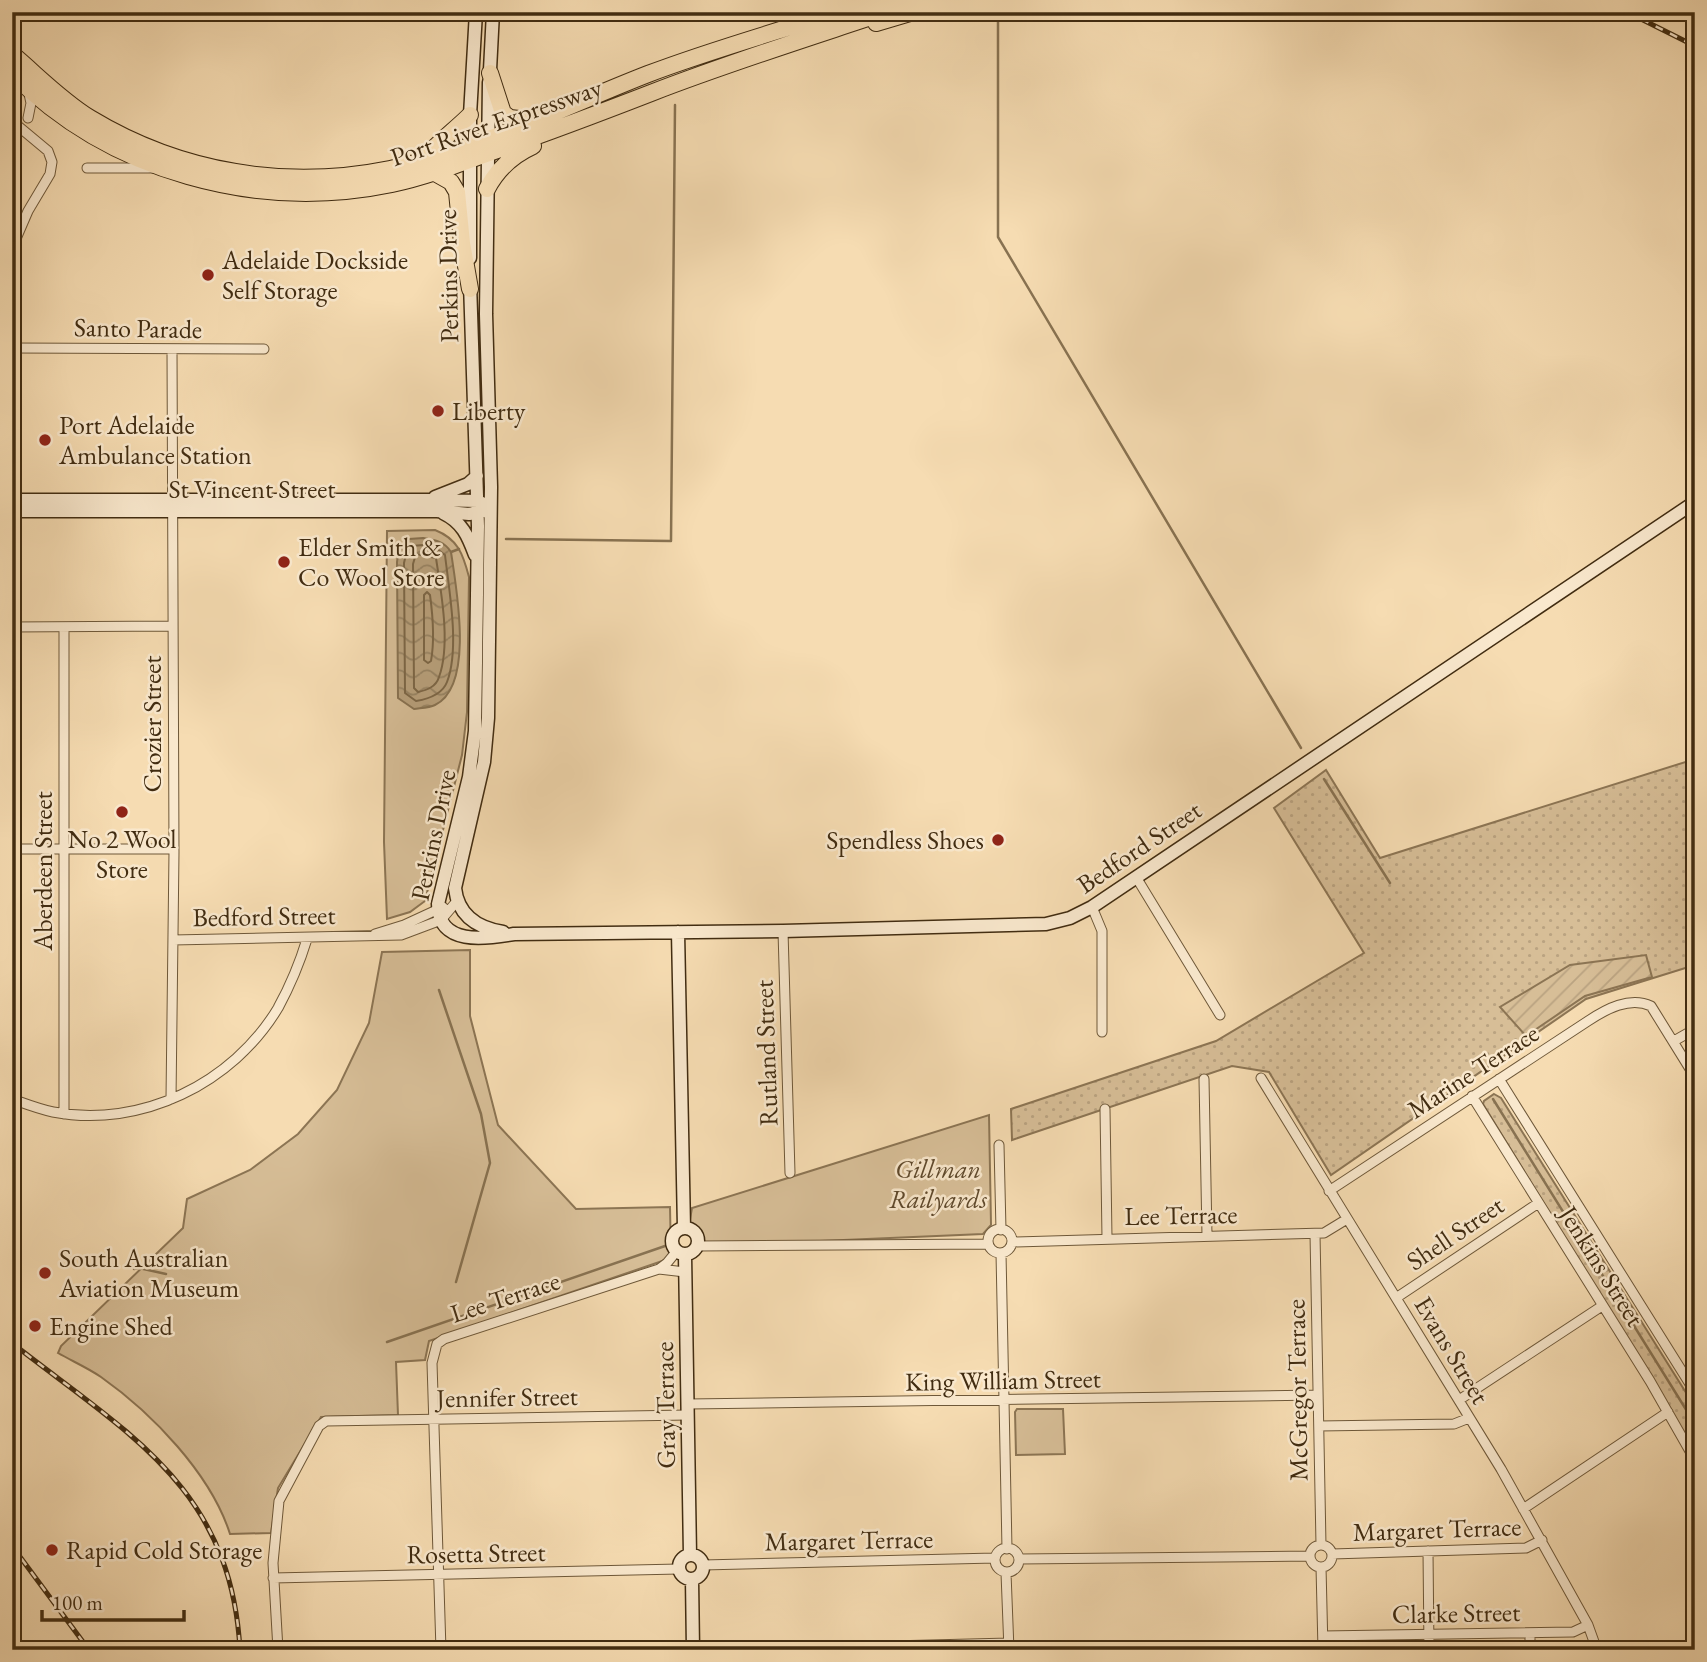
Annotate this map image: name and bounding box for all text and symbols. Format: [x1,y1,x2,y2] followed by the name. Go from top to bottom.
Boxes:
[386,70,607,174] street label: Port River Expressway
[430,209,466,343] street label: Perkins Drive
[221,243,408,307] place label: Adelaide Dockside Self Storage
[200,267,216,283] marker: Adelaide Dockside Self Storage
[74,310,202,346] street label: Santo Parade
[452,394,526,428] place label: Liberty
[430,403,446,419] marker: Liberty
[58,408,252,472] place label: Port Adelaide Ambulance Station
[37,432,53,448] marker: Port Adelaide Ambulance Station
[169,472,335,506] street label: St Vincent Street
[298,530,444,594] place label: Elder Smith & Co Wool Store
[276,554,292,570] marker: Elder Smith & Co Wool Store
[135,656,169,792] street label: Crozier Street
[403,766,463,904] street label: Perkins Drive
[26,791,60,952] street label: Aberdeen Street
[1070,793,1208,901] street label: Bedford Street
[114,804,130,820] marker: No 2 Wool Store
[67,822,177,886] place label: No 2 Wool Store
[826,823,984,857] place label: Spendless Shoes
[990,832,1006,848] marker: Spendless Shoes
[192,898,336,934] street label: Bedford Street
[746,979,786,1127] street label: Rutland Street
[1401,1016,1545,1126] street label: Marine Terrace
[889,1152,988,1216] park label: Gillman Railyards
[1400,1188,1510,1278] street label: Shell Street
[1124,1197,1238,1233] street label: Lee Terrace
[1551,1198,1652,1333] street label: Jenkins Street
[58,1241,239,1305] place label: South Australian Aviation Museum
[446,1263,564,1331] street label: Lee Terrace
[37,1265,53,1281] marker: South Australian Aviation Museum
[1407,1290,1497,1410] street label: Evans Street
[1278,1299,1316,1481] street label: McGregor Terrace
[49,1309,174,1343] place label: Engine Shed
[27,1318,43,1334] marker: Engine Shed
[647,1341,683,1469] street label: Gray Terrace
[905,1361,1101,1399] street label: King William Street
[434,1379,578,1415] street label: Jennifer Street
[1352,1509,1522,1549] street label: Margaret Terrace
[764,1522,934,1558] street label: Margaret Terrace
[66,1533,262,1567] place label: Rapid Cold Storage
[406,1535,546,1571] street label: Rosetta Street
[44,1542,60,1558] marker: Rapid Cold Storage
[42,1578,184,1622] scale bar
[52,1589,103,1616] text: 100 m
[1392,1595,1520,1631] street label: Clarke Street

